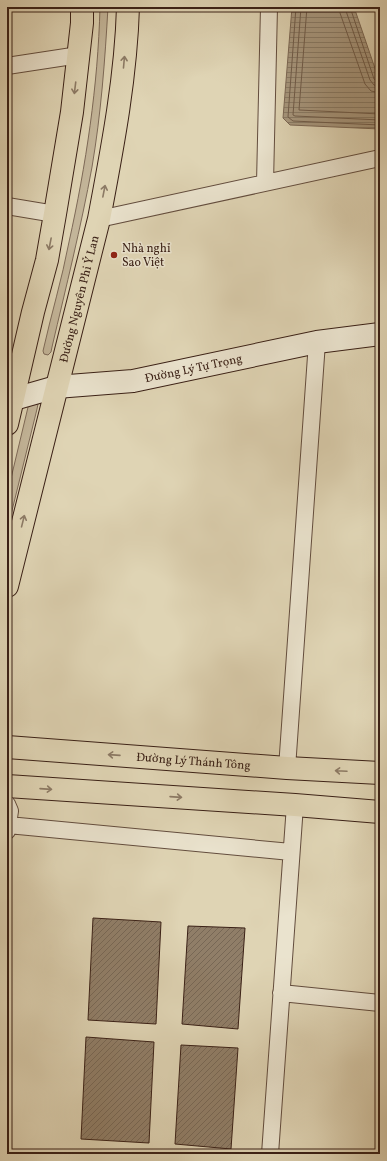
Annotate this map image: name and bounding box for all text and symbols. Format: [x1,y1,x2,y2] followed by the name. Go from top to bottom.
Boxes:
[121,56,128,69] one-way arrow
[71,81,79,94] one-way arrow
[101,184,109,197] one-way arrow
[56,234,104,364] street label: Đường Nguyên Phi Ỷ Lan
[45,237,53,250] one-way arrow
[122,241,171,271] place label: Nhà nghỉ Sao Việt
[109,250,119,260] marker: Nhà nghỉ Sao Việt
[144,351,244,387] street label: Đường Lý Tự Trọng
[20,514,28,527] one-way arrow
[136,750,251,774] street label: Đường Lý Thánh Tông
[108,751,121,758] one-way arrow
[335,767,348,774] one-way arrow
[39,786,52,793] one-way arrow
[169,794,182,801] one-way arrow

